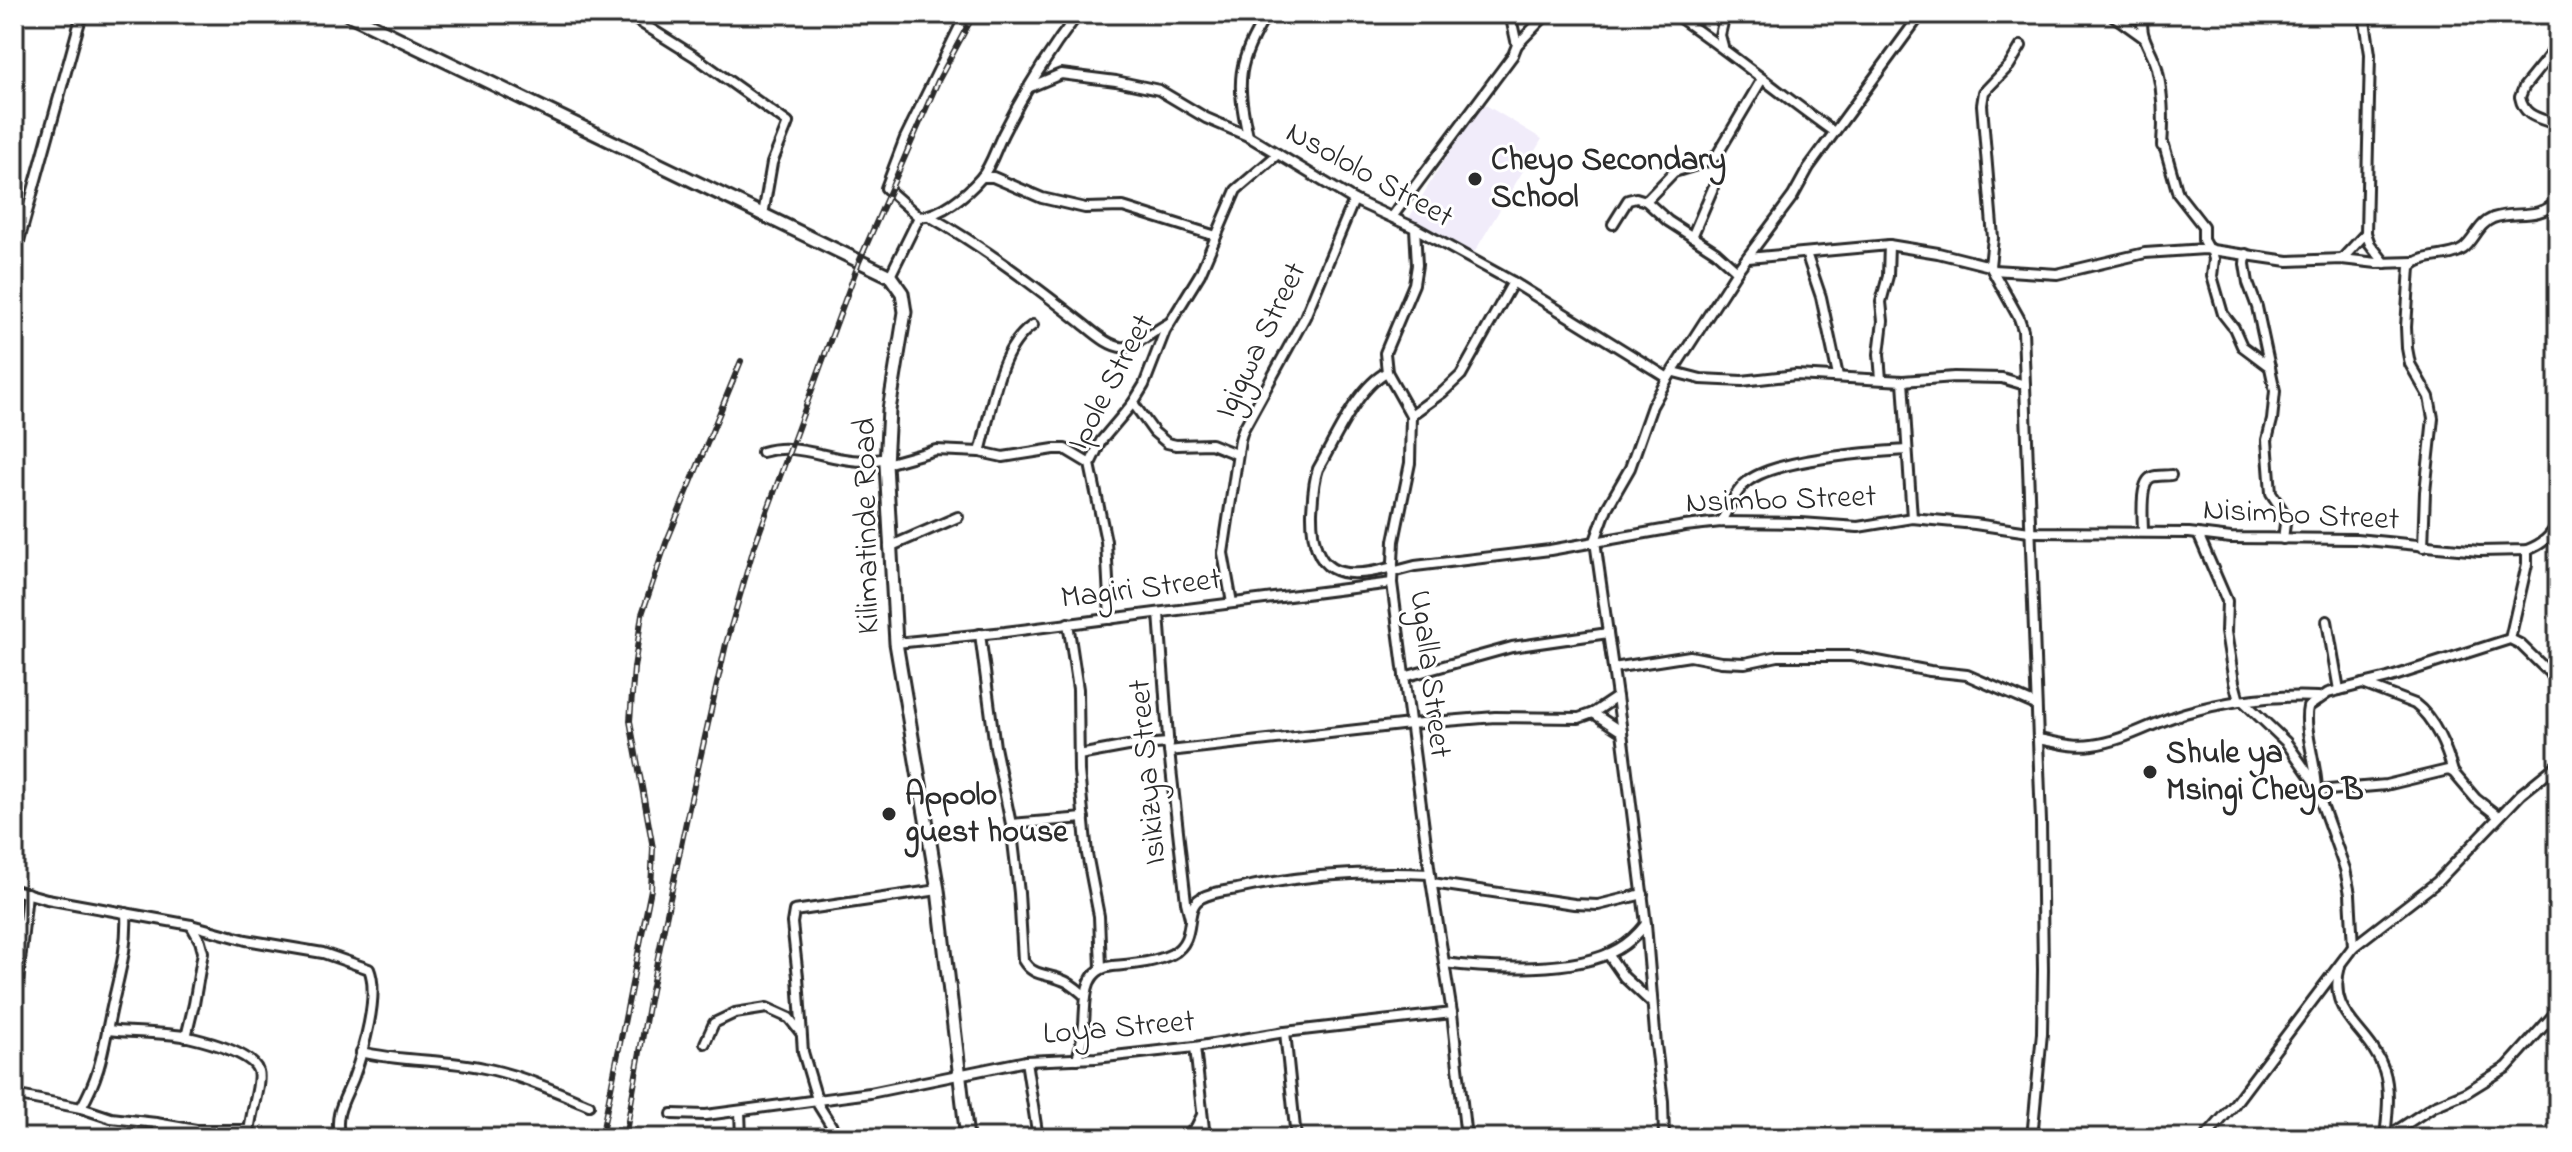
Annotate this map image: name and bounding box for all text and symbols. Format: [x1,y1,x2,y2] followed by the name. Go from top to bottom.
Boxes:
[1277,111,1462,242] street label: Nsololo Street
[1491,138,1726,222] place label: Cheyo Secondary School
[1466,170,1484,188] marker: Cheyo Secondary School
[1204,255,1320,427] street label: Igigwa Street
[1056,306,1168,460] street label: Ipole Street
[843,417,893,635] street label: Kilimatinde Road
[1685,474,1877,528] street label: Nsimbo Street
[2202,487,2401,545] street label: Nisimbo Street
[1058,557,1224,623] street label: Magiri Street
[1395,587,1463,761] street label: Ugalla Street
[1117,677,1181,867] street label: Isikizya Street
[2166,731,2364,816] place label: Shule ya Msingi Cheyo B
[2141,763,2159,781] marker: Shule ya Msingi Cheyo B
[904,773,1069,858] place label: Appolo guest house
[880,805,898,823] marker: Appolo guest house
[1041,999,1197,1059] street label: Loya Street

